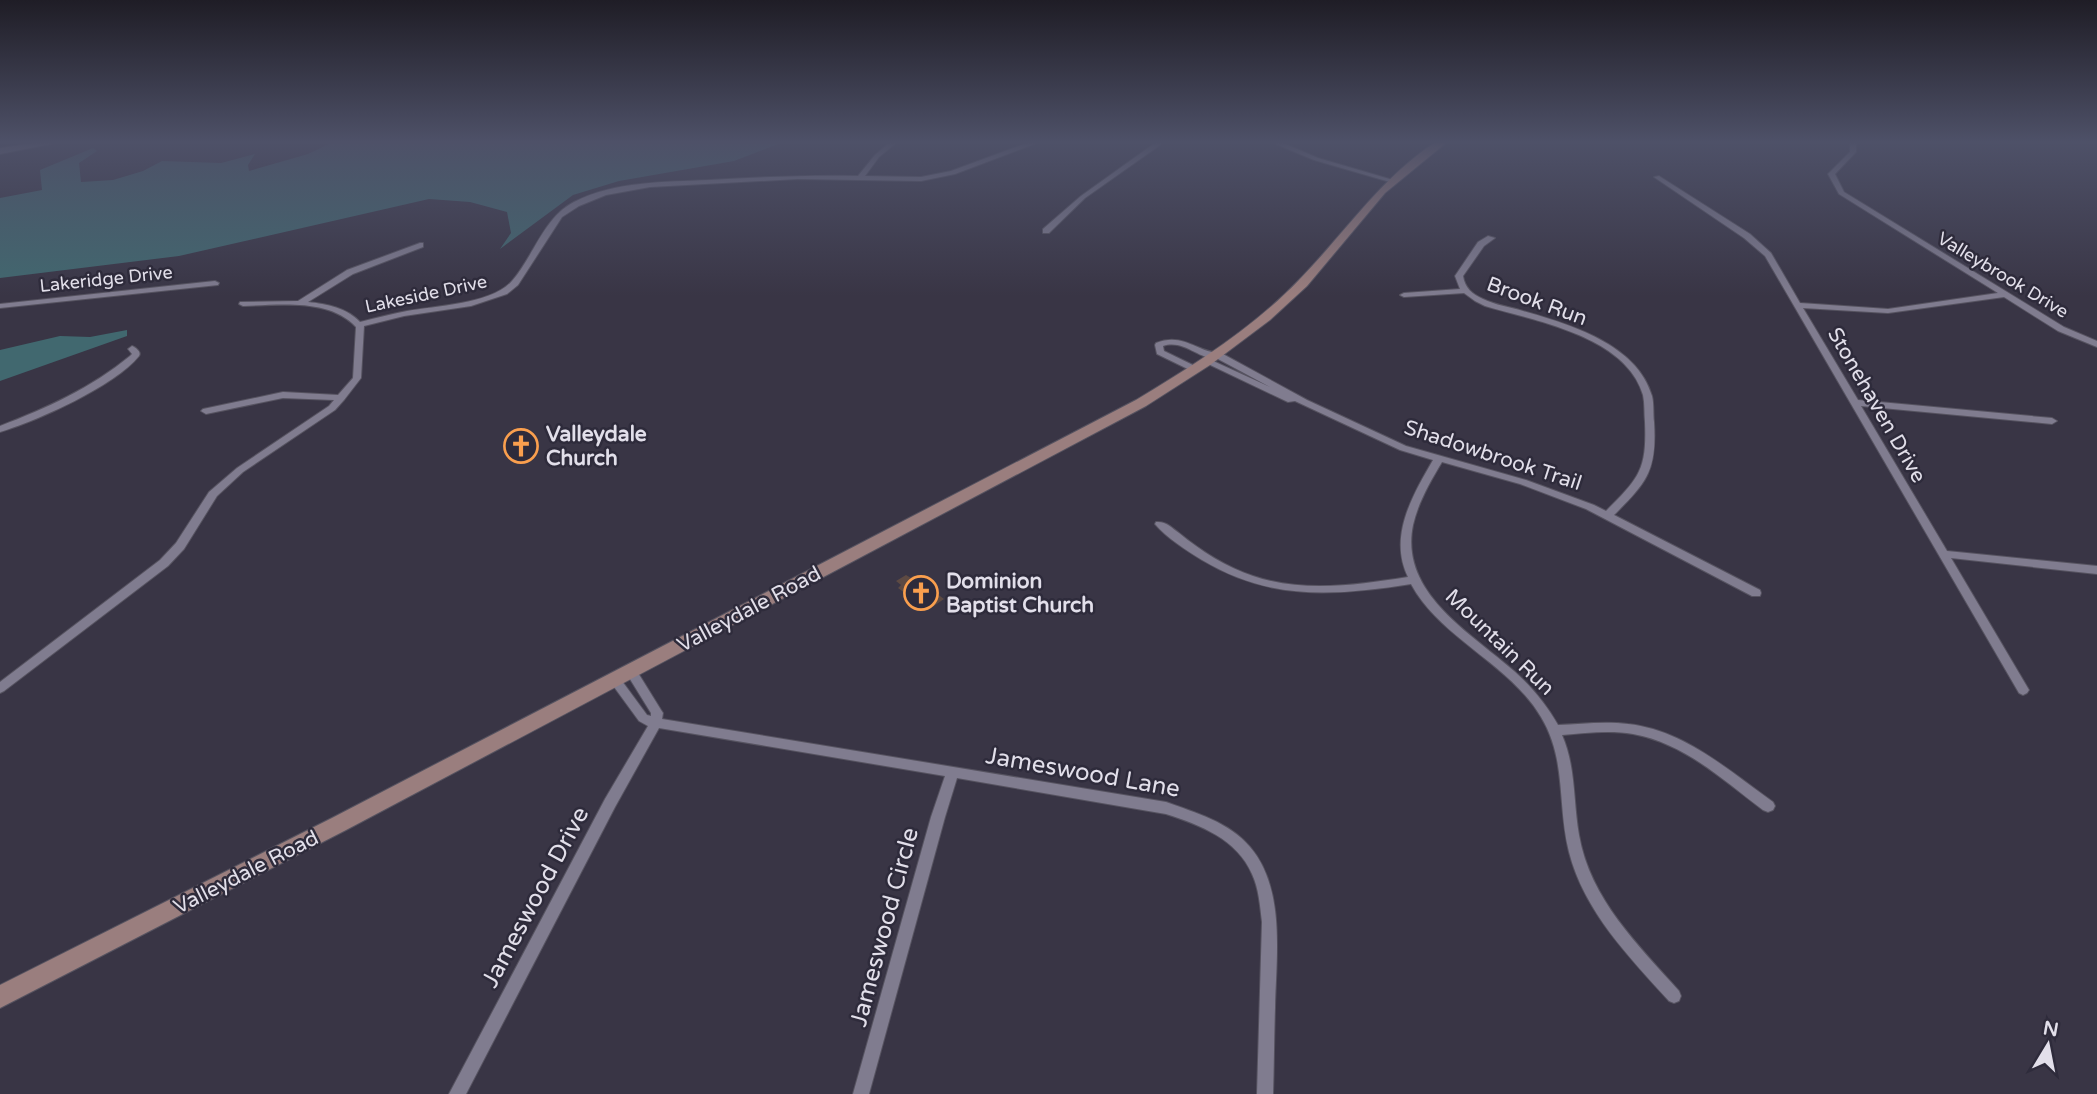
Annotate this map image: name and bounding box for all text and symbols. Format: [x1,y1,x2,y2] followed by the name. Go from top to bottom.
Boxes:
[1933,227,2073,323] street label: Valleybrook Drive
[38,261,174,297] street label: Lakeridge Drive
[363,270,489,318] street label: Lakeside Drive
[1483,272,1590,331] street label: Brook Run
[1822,323,1931,487] street label: Stonehaven Drive
[1401,415,1585,496] street label: Shadowbrook Trail
[546,422,647,471] place label: Valleydale Church
[502,427,540,465] church icon: Valleydale Church
[673,561,825,658] street label: Valleydale Road
[946,569,1094,618] place label: Dominion Baptist Church
[902,574,940,612] church icon: Dominion Baptist Church
[1440,584,1559,701] street label: Mountain Run
[984,741,1182,804] street label: Jameswood Lane
[476,802,595,992] street label: Jameswood Drive
[844,824,925,1030] street label: Jameswood Circle
[170,825,323,920] street label: Valleydale Road
[2013,1010,2083,1080] north arrow
[2041,1017,2060,1041] text: N

